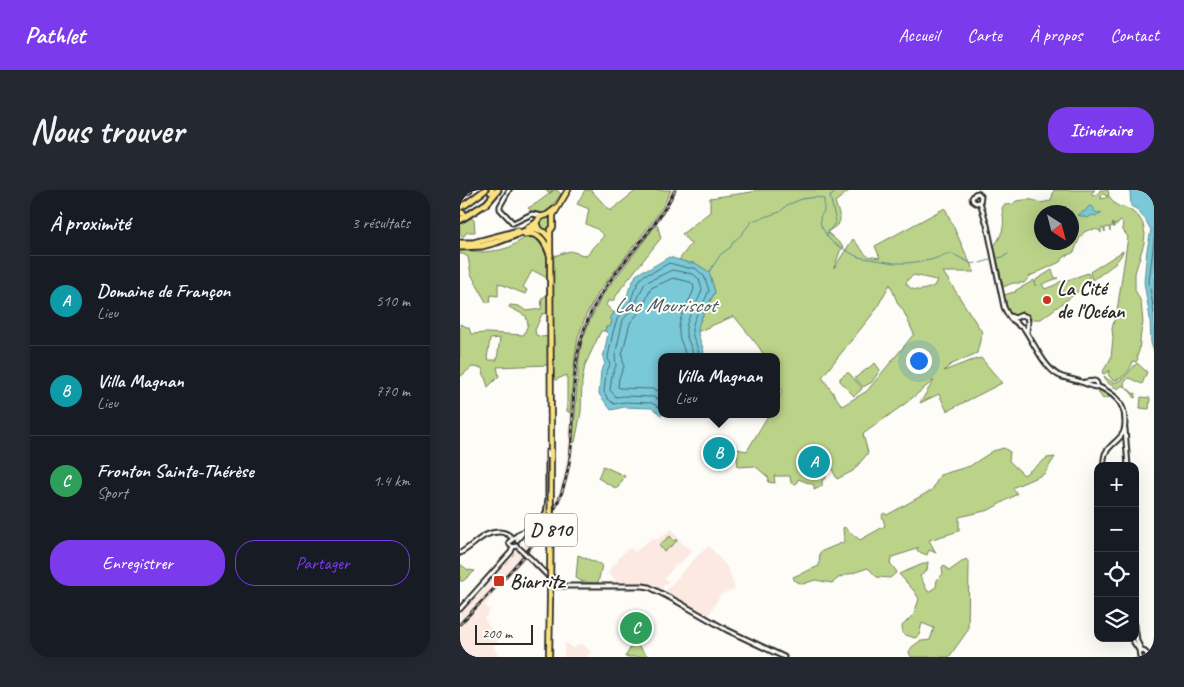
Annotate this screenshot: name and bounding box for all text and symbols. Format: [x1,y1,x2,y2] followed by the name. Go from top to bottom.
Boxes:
[25,20,85,50] text: Pathlet
[899,24,939,46] text: Accueil
[967,24,1002,46] text: Carte
[1030,24,1082,46] text: À propos
[1110,24,1159,46] text: Contact
[1048,107,1154,153] button: Itinéraire
[30,108,184,153] text: Nous trouver
[1034,205,1079,250] north arrow
[50,210,130,236] text: À proximité
[351,213,410,233] text: 3 résultats
[1057,276,1125,324] place label: La Cité de l'Océan
[97,279,230,303] text: Domaine de Françon
[62,291,70,311] text: A
[376,291,410,311] text: 510 m
[614,292,720,318] water label: Lac Mouriscot
[1041,294,1053,306] marker: La Cité de l'Océan
[97,303,118,323] text: Lieu
[906,348,932,374] your location
[658,353,780,418] popup
[676,364,762,388] text: Villa Magnan
[97,369,184,393] text: Villa Magnan
[62,381,70,401] text: B
[376,381,410,401] text: 770 m
[676,388,697,408] text: Lieu
[97,393,118,413] text: Lieu
[703,434,735,472] pin: B
[798,443,830,481] pin: A
[97,459,254,483] text: Fronton Sainte-Thérèse
[1094,462,1139,642] map controls
[1094,462,1139,507] button: +
[62,471,70,491] text: C
[373,471,410,491] text: 1.4 km
[97,483,128,503] text: Sport
[1094,507,1139,552] button: −
[525,514,577,546] road number: D 810
[50,540,225,586] button: Enregistrer
[235,540,410,586] button: Partager
[1094,552,1139,597] button: locate
[510,569,567,594] place label: Biarritz
[492,574,506,588] marker: Biarritz
[1094,597,1139,642] button: layers
[620,609,652,647] pin: C
[475,622,532,645] scale bar
[482,625,512,642] text: 200 m

